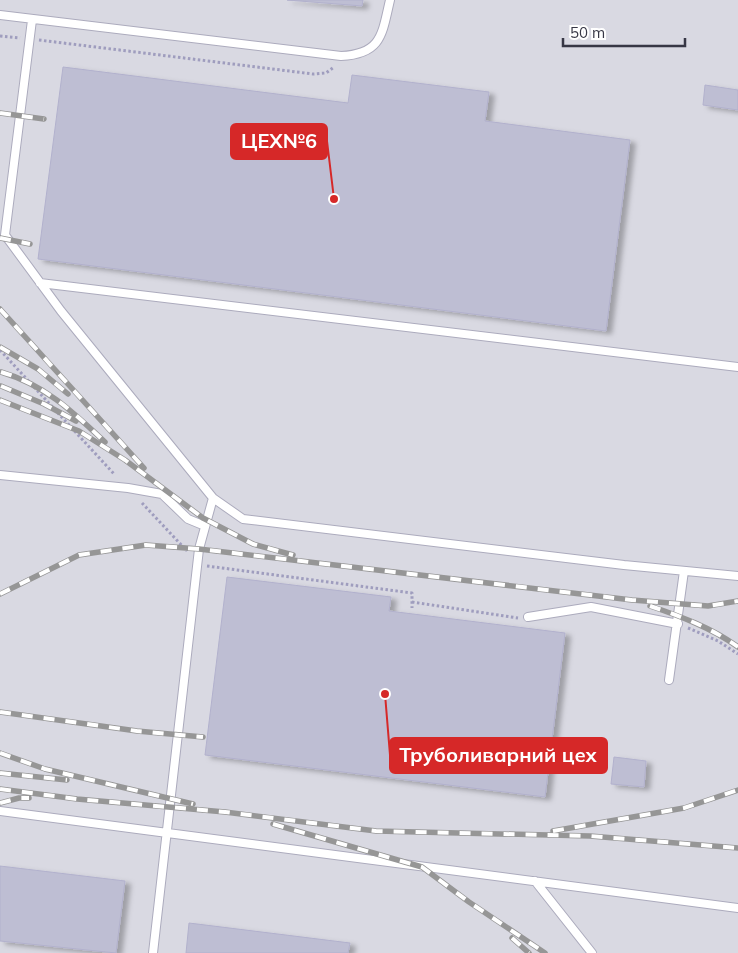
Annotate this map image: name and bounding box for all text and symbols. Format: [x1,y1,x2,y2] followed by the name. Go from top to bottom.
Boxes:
[563,15,686,47] scale bar
[570,23,605,42] text: 50 m
[231,124,327,159] callout: ЦЕХ№6
[241,128,317,153] text: ЦЕХ№6
[390,738,607,773] callout: Труболиварний цех
[399,742,597,767] text: Труболиварний цех

